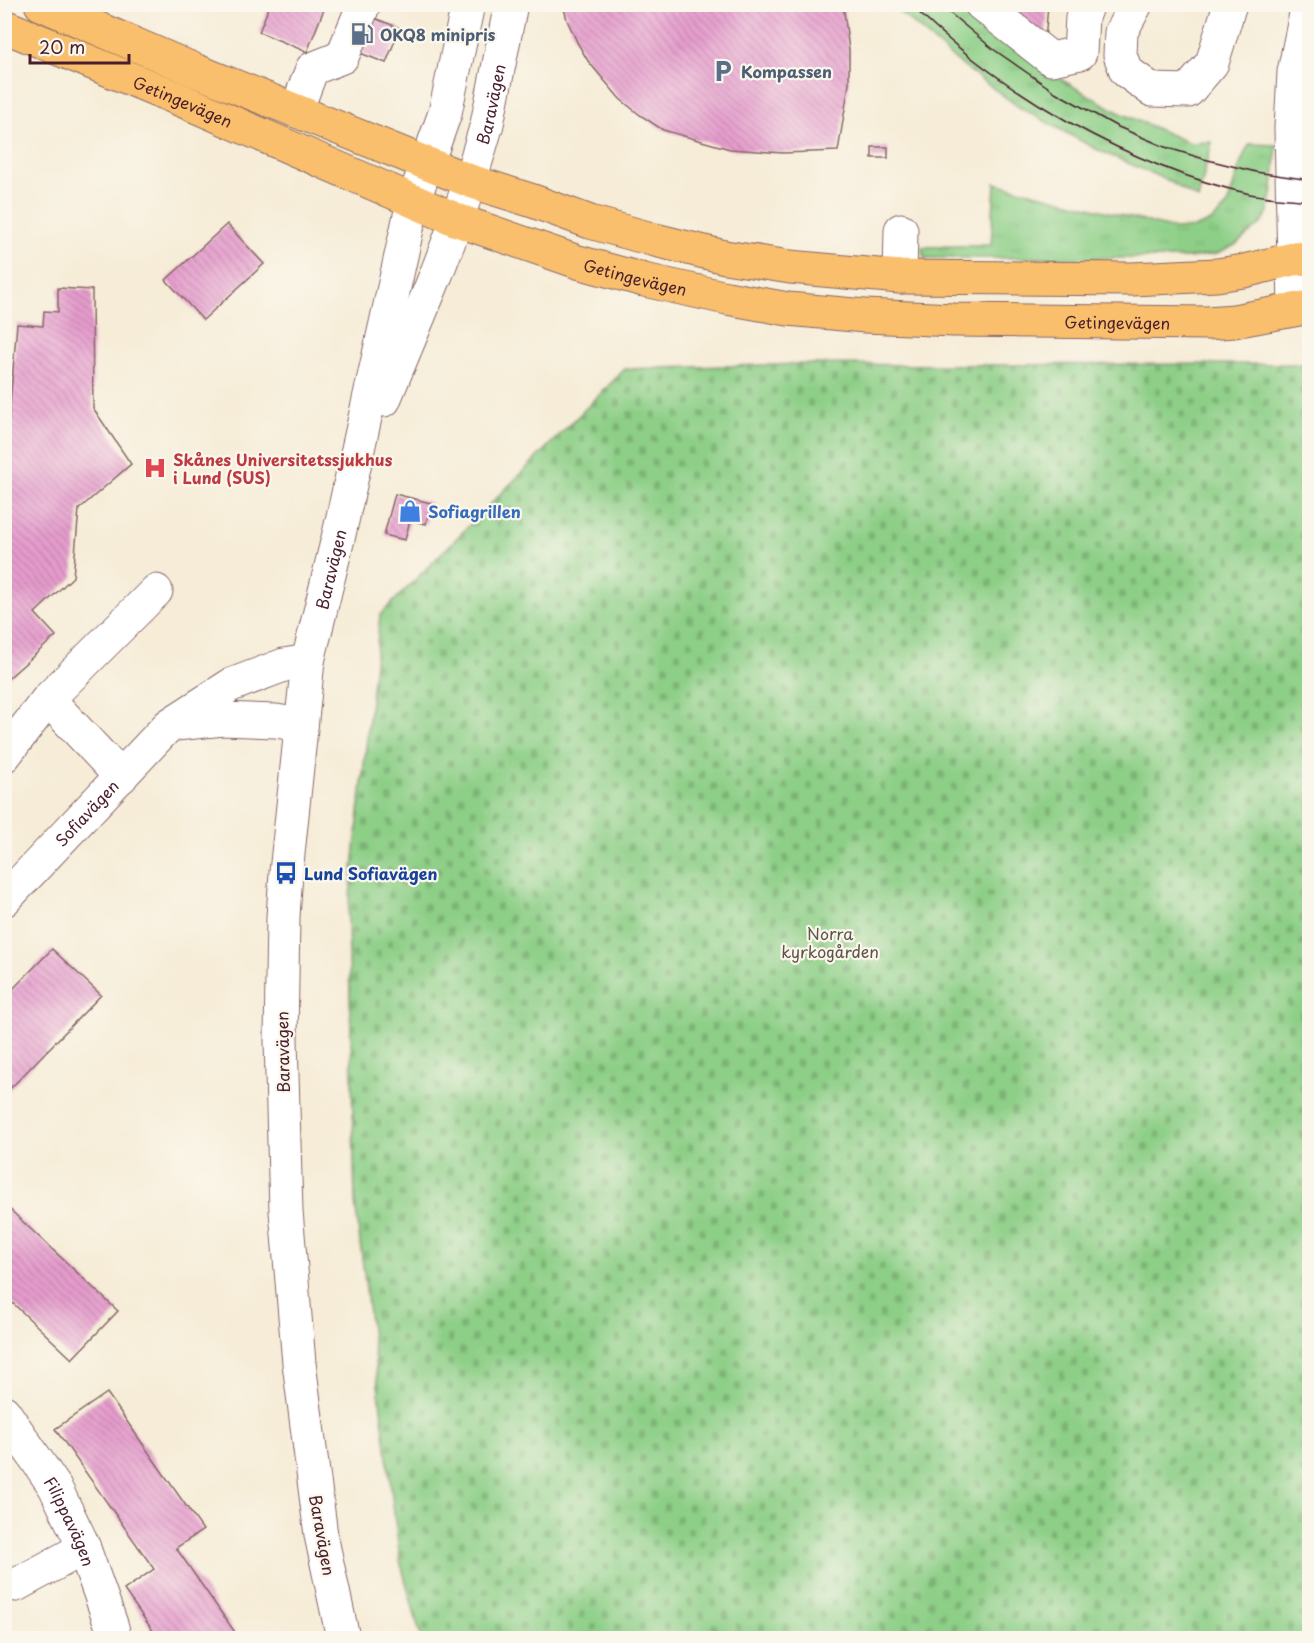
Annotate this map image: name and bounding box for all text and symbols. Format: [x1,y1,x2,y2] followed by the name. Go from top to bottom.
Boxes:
[349,21,375,47] fuel station icon: OKQ8 minipris
[380,22,496,46] place label: OKQ8 minipris
[30,27,129,65] scale bar
[39,33,85,60] text: 20 m
[710,58,736,84] parking icon: Kompassen
[741,59,832,83] place label: Kompassen
[470,62,511,147] street label: Baravägen
[130,69,236,133] street label: Getingevägen
[581,252,689,301] street label: Getingevägen
[1064,309,1170,335] street label: Getingevägen
[173,447,393,489] place label: Skånes Universitetssjukhus i Lund (SUS)
[142,455,168,481] hospital icon: Skånes Universitetssjukhus i Lund (SUS)
[397,498,423,524] shop icon: Sofiagrillen
[428,499,521,523] place label: Sofiagrillen
[309,527,352,612] street label: Baravägen
[49,774,124,851] street label: Sofiavägen
[273,860,299,886] bus stop icon: Lund Sofiavägen
[304,861,437,885] place label: Lund Sofiavägen
[781,921,879,963] park label: Norra kyrkogården
[269,1011,295,1093] street label: Baravägen
[39,1471,101,1569] street label: Filippavägen
[304,1493,342,1577] street label: Baravägen

